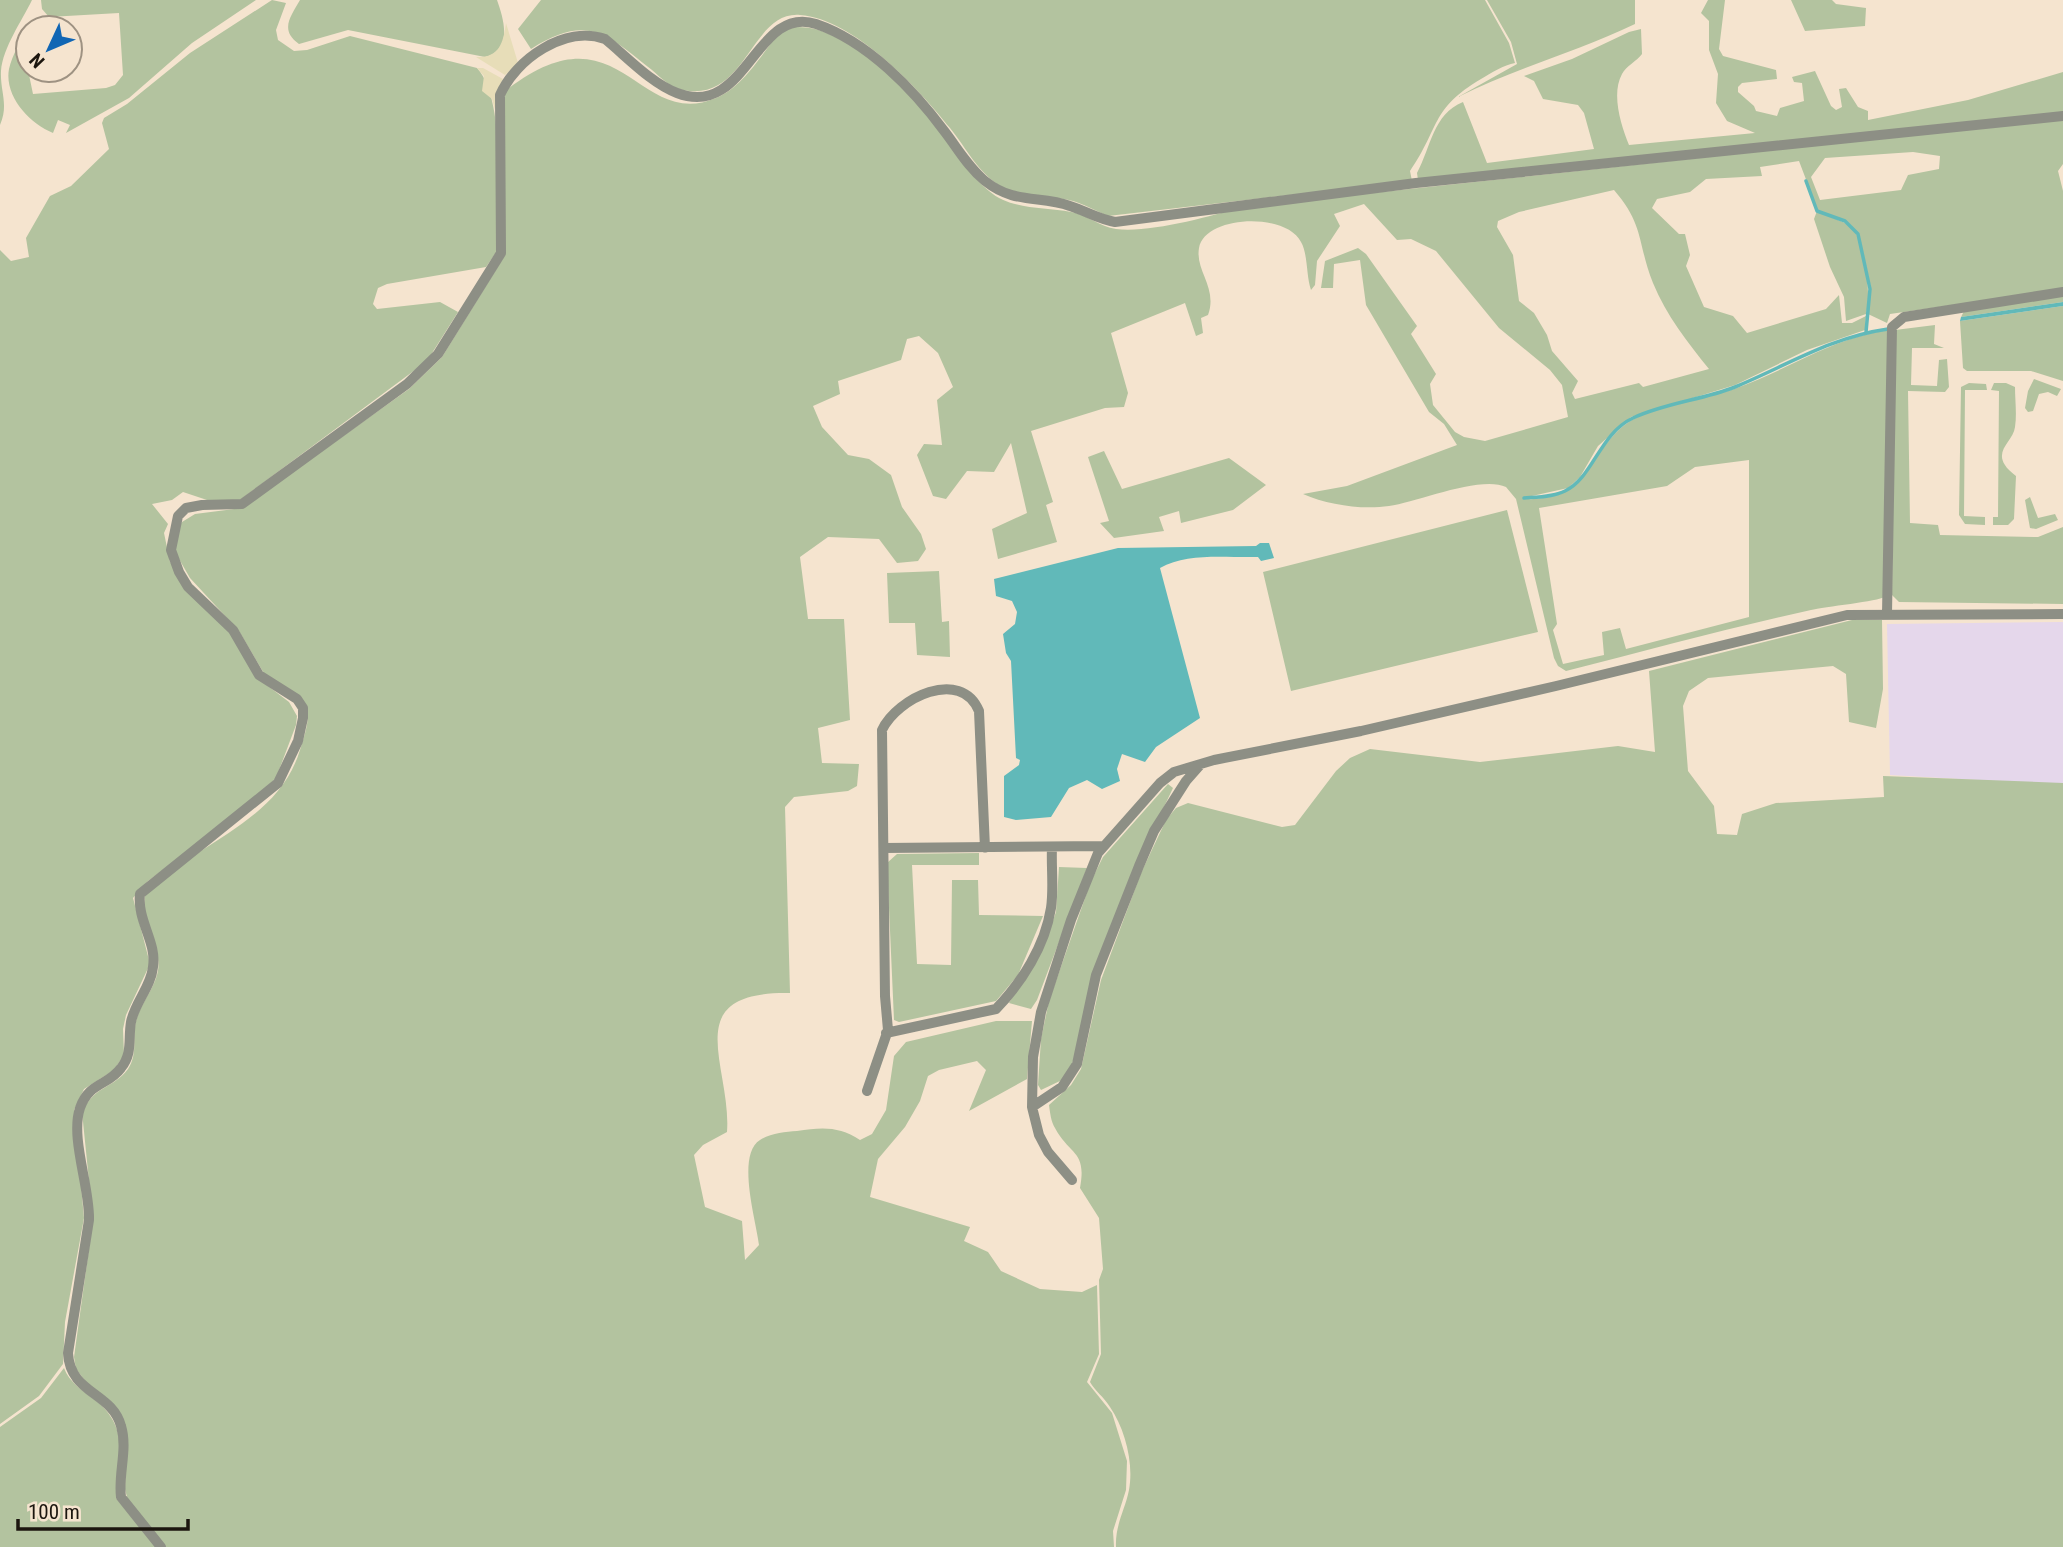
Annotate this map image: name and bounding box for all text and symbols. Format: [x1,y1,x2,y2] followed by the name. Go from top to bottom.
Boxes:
[14,14,84,84] north arrow
[25,48,49,73] text: N
[18,1488,187,1532] scale bar
[28,1500,80,1524] text: 100 m

